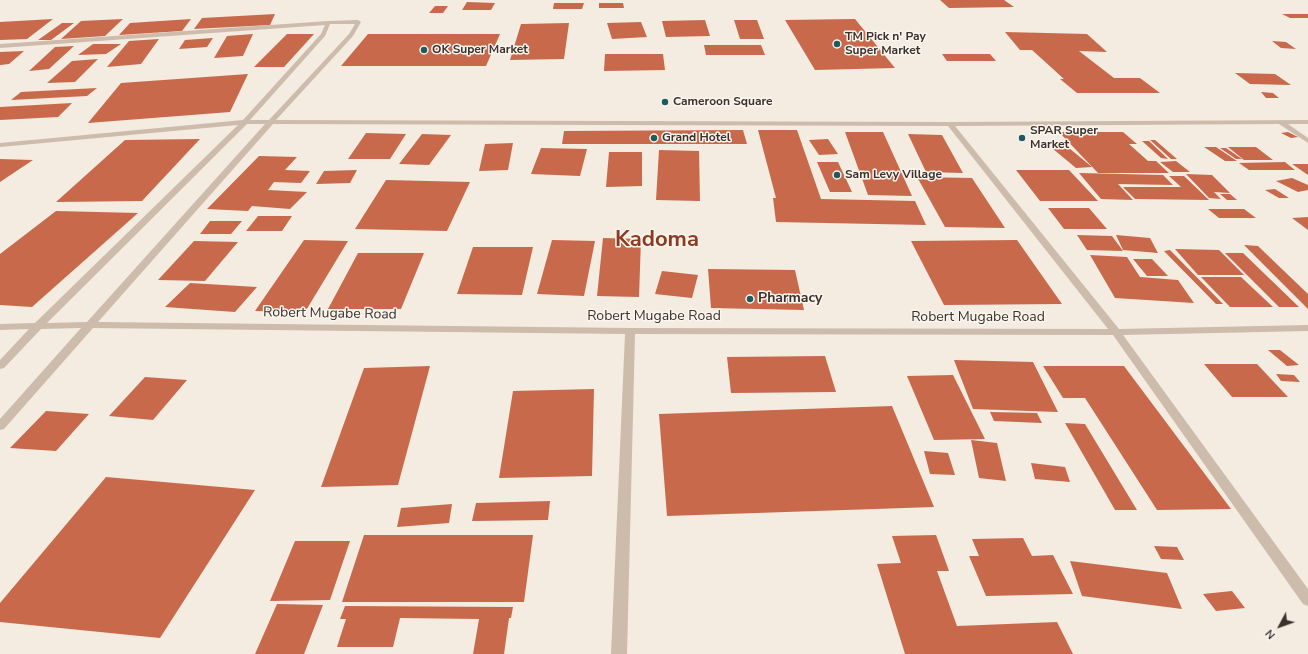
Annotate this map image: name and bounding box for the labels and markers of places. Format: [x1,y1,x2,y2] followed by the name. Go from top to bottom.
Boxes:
[845,30,926,58] place label: TM Pick n' Pay Super Market
[832,39,842,49] marker: TM Pick n' Pay Super Market
[432,43,528,57] place label: OK Super Market
[419,45,429,55] marker: OK Super Market
[673,95,773,109] place label: Cameroon Square
[660,97,670,107] marker: Cameroon Square
[1030,124,1098,152] place label: SPAR Super Market
[662,131,731,145] place label: Grand Hotel
[649,133,659,143] marker: Grand Hotel
[1017,133,1027,143] marker: SPAR Super Market
[845,168,942,182] place label: Sam Levy Village
[832,170,842,180] marker: Sam Levy Village
[758,291,822,307] place label: Pharmacy
[745,294,755,304] marker: Pharmacy

